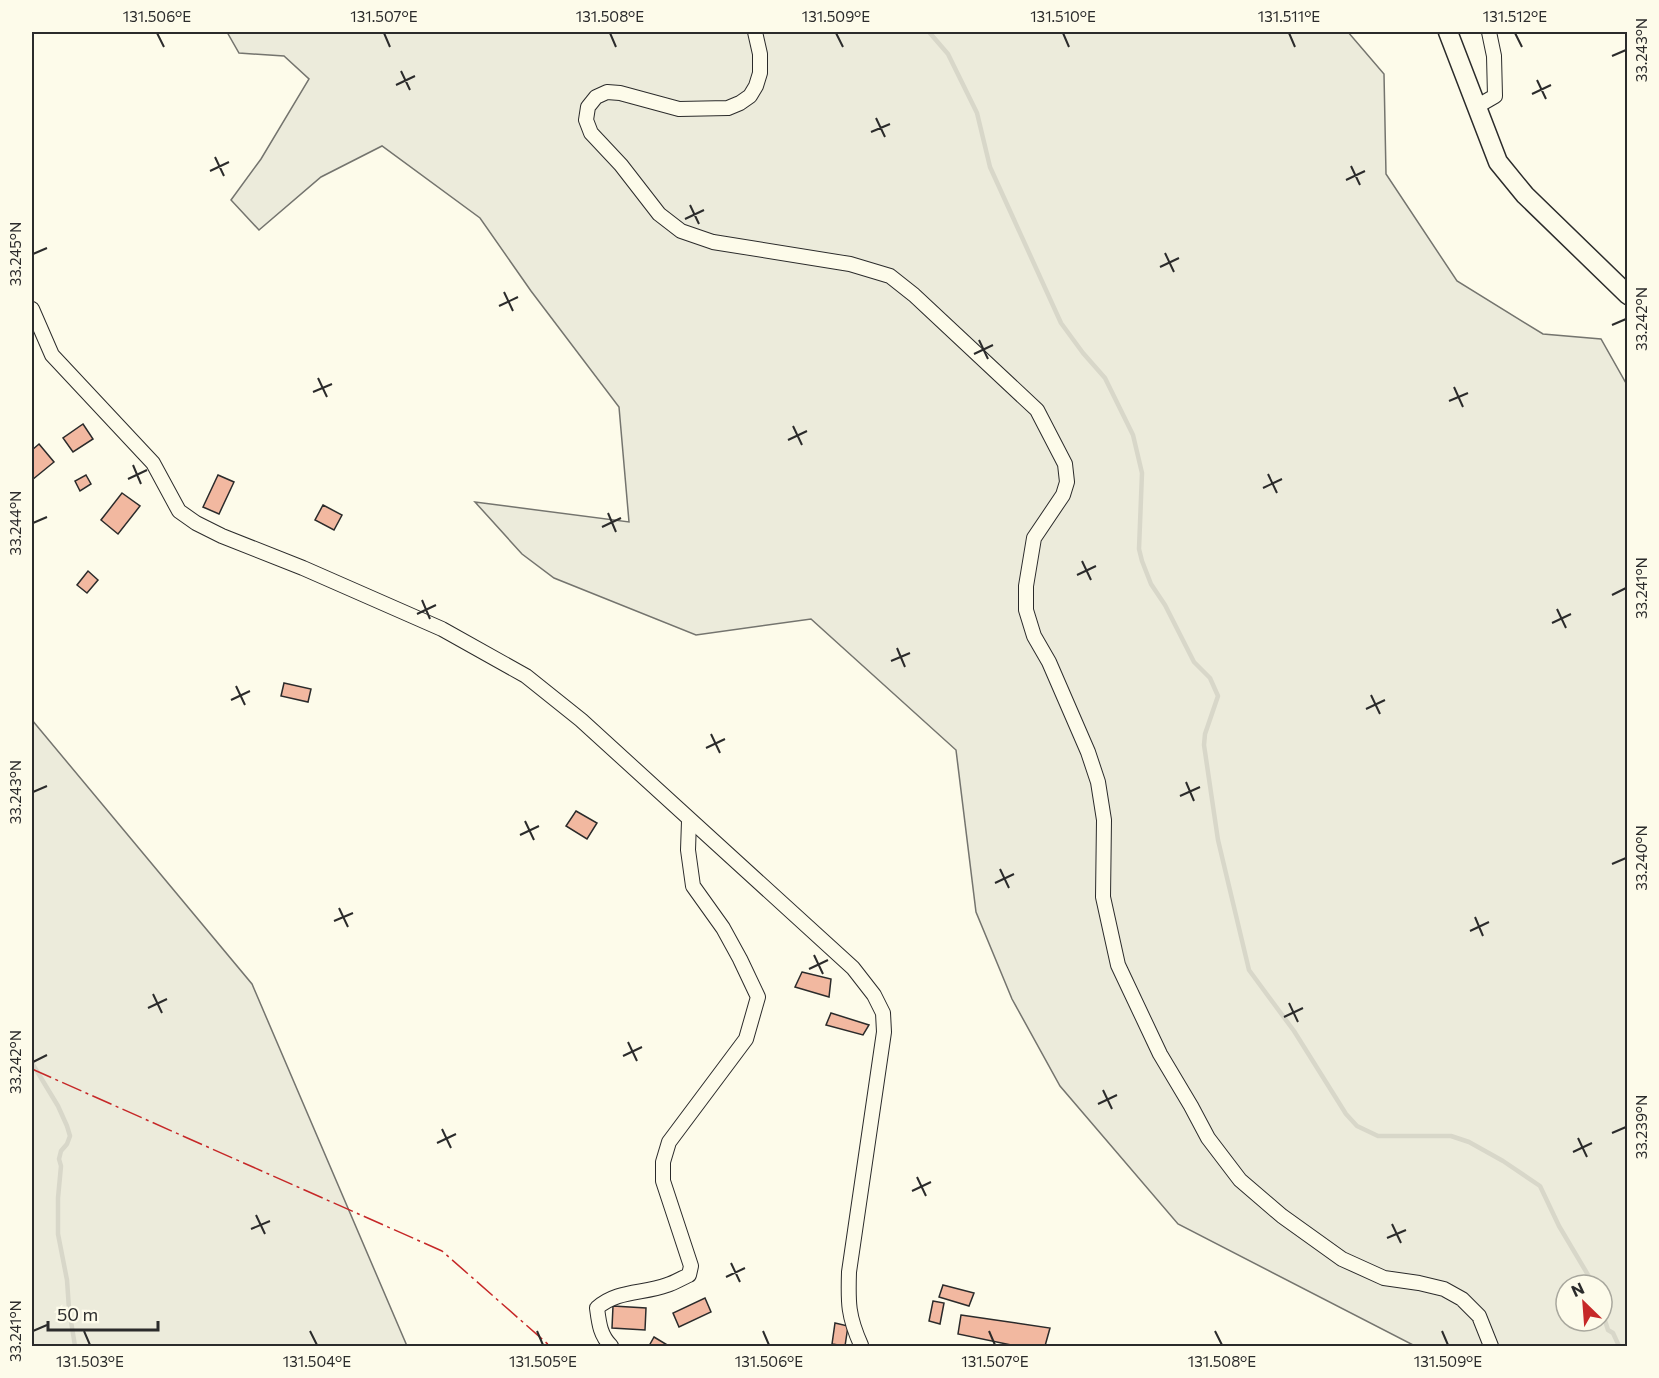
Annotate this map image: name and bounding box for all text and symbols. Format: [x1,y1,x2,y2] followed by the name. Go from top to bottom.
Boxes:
[123,7,191,25] text: 131.506°E
[350,7,418,25] text: 131.507°E
[576,7,644,25] text: 131.508°E
[802,7,870,25] text: 131.509°E
[1030,7,1096,25] text: 131.510°E
[1258,7,1320,25] text: 131.511°E
[1483,7,1547,25] text: 131.512°E
[1632,18,1650,82] text: 33.243°N
[6,222,24,286] text: 33.245°N
[1632,287,1650,351] text: 33.242°N
[6,491,24,555] text: 33.244°N
[1632,557,1650,619] text: 33.241°N
[6,760,24,824] text: 33.243°N
[1632,825,1650,891] text: 33.240°N
[6,1030,24,1094] text: 33.242°N
[1632,1095,1650,1159] text: 33.239°N
[1554,1273,1614,1333] north arrow
[1568,1278,1587,1300] text: N
[48,1294,158,1332] scale bar
[6,1300,24,1362] text: 33.241°N
[57,1303,98,1325] text: 50 m
[56,1352,124,1370] text: 131.503°E
[283,1352,351,1370] text: 131.504°E
[509,1352,577,1370] text: 131.505°E
[735,1352,803,1370] text: 131.506°E
[961,1352,1029,1370] text: 131.507°E
[1188,1352,1256,1370] text: 131.508°E
[1414,1352,1482,1370] text: 131.509°E

